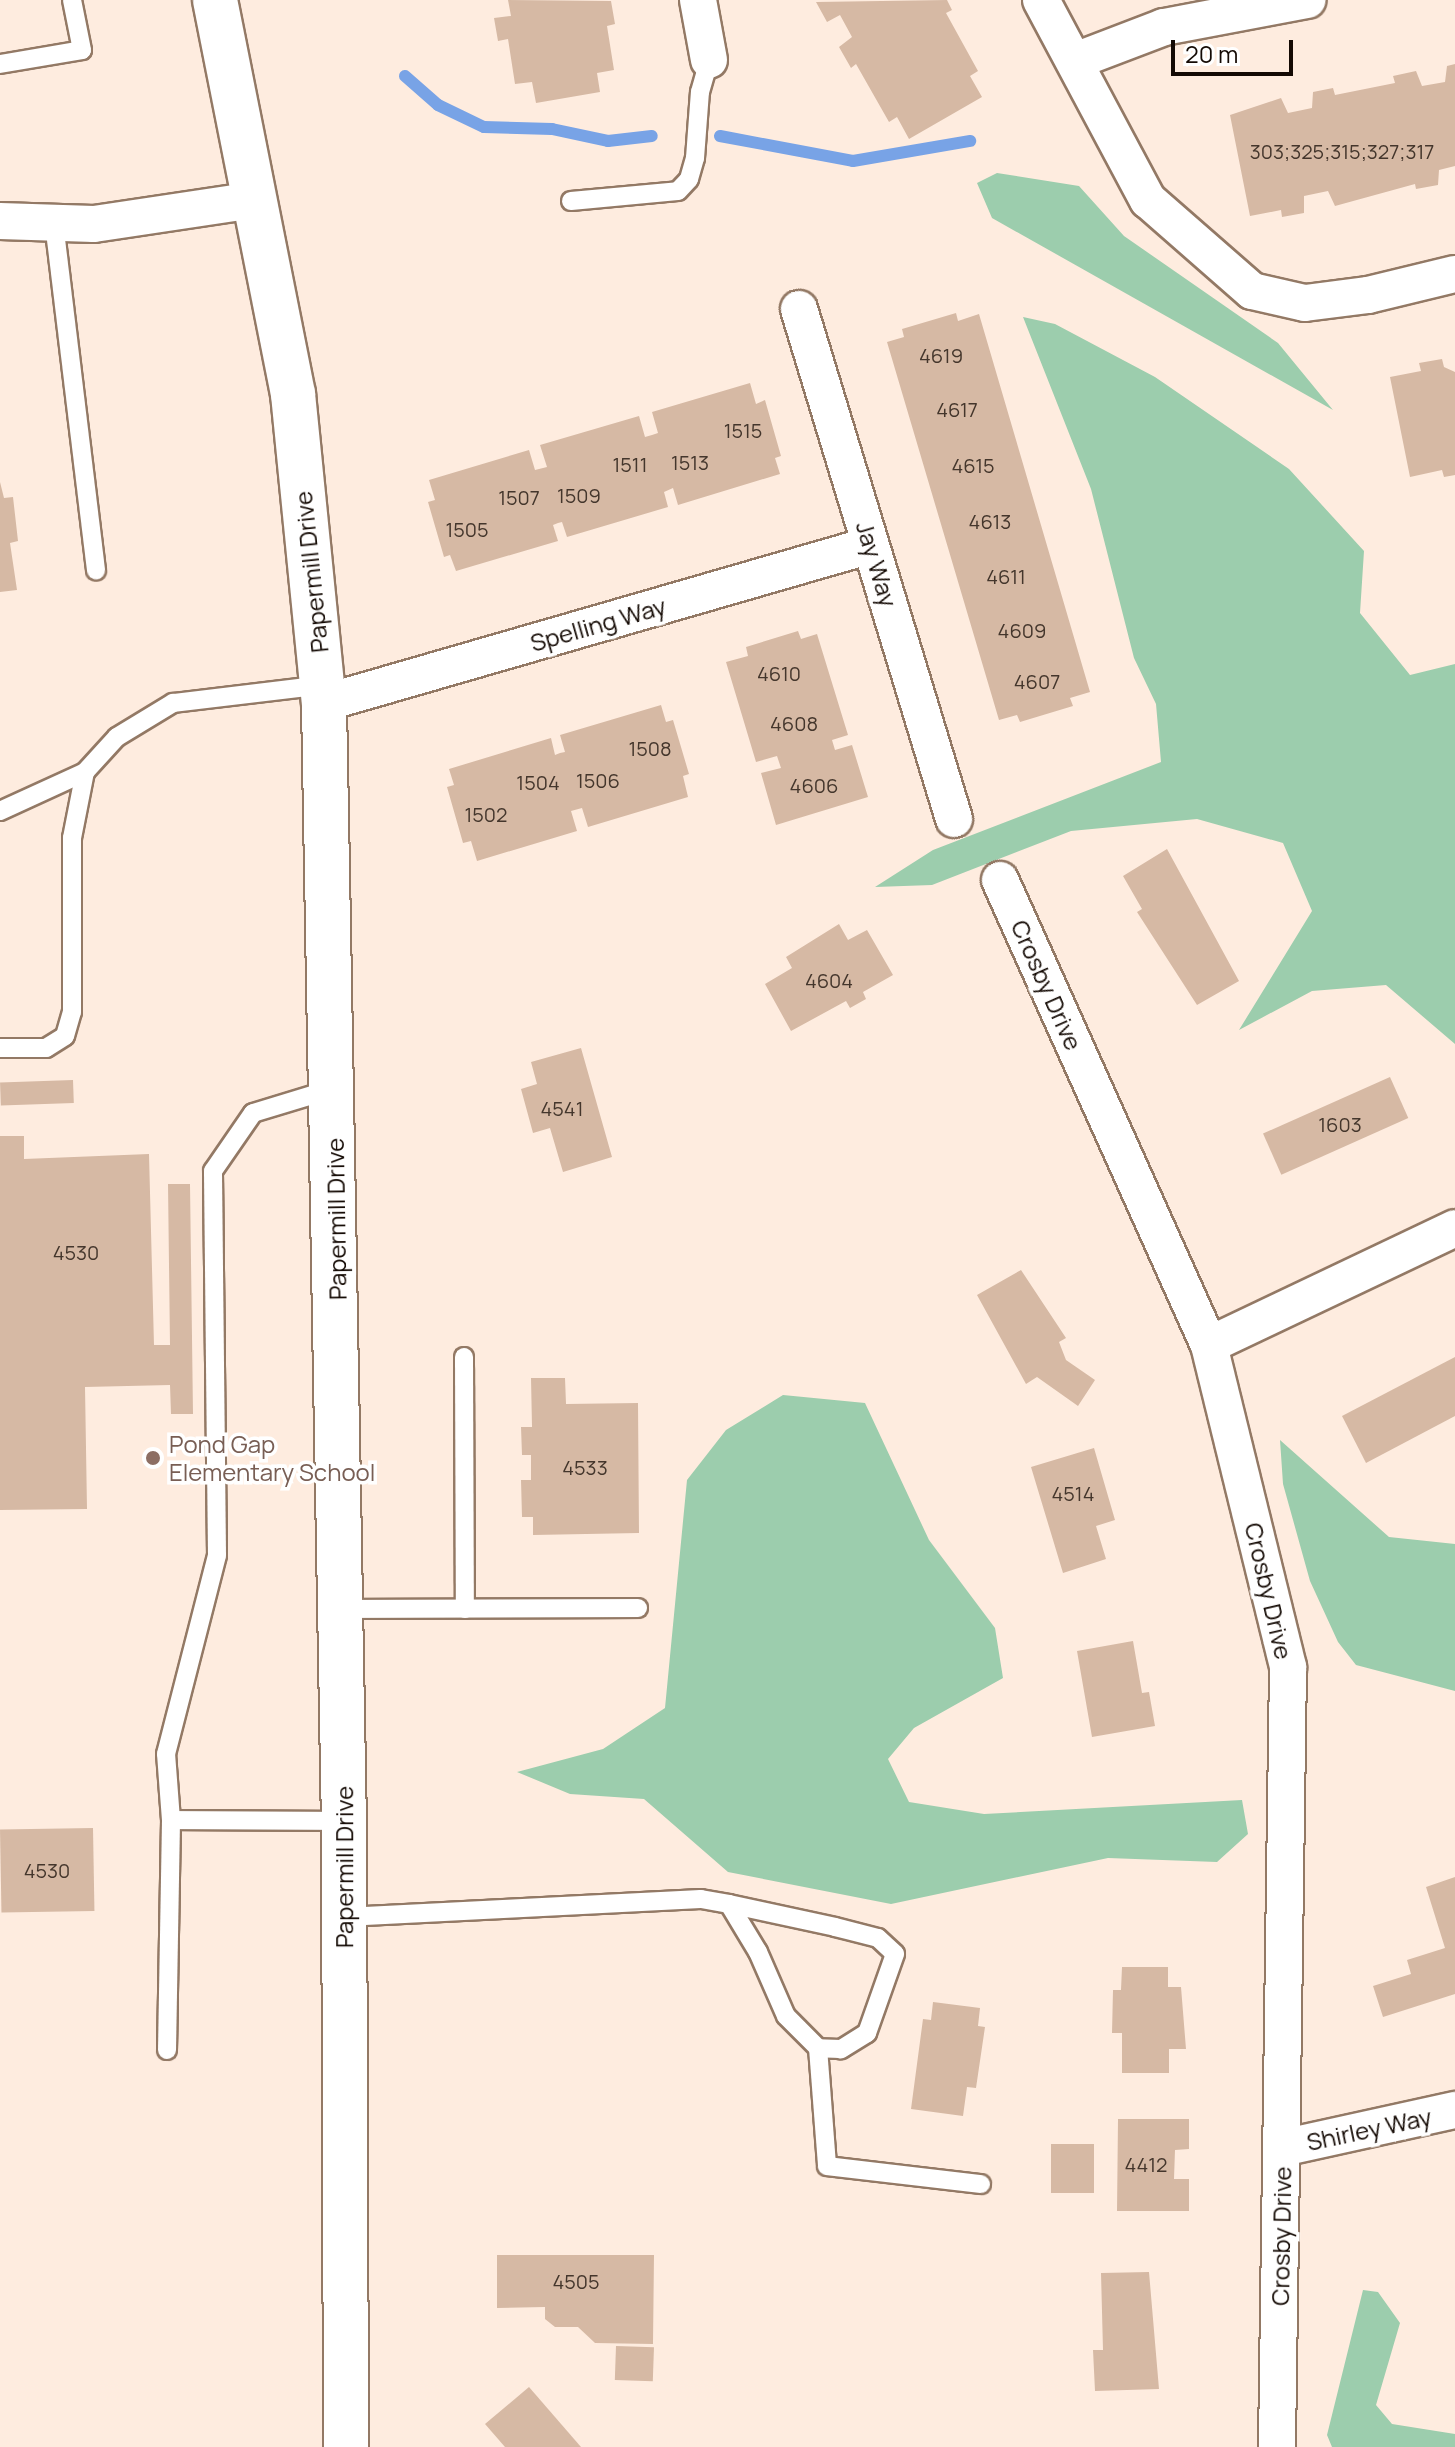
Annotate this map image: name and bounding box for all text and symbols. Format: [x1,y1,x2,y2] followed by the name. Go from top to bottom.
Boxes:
[1175,24,1297,74] scale bar
[1185,37,1238,70] text: 20 m
[1250,139,1434,163] house number: 303;325;315;327;317
[919,343,963,367] house number: 4619
[936,397,978,421] house number: 4617
[724,418,762,442] house number: 1515
[671,450,709,474] house number: 1513
[613,452,647,476] house number: 1511
[951,453,995,477] house number: 4615
[557,483,601,507] house number: 1509
[498,485,540,509] house number: 1507
[288,490,334,654] street label: Papermill Drive
[969,509,1011,533] house number: 4613
[445,517,489,541] house number: 1505
[850,518,904,610] street label: Jay Way
[986,564,1026,588] house number: 4611
[527,591,669,657] street label: Spelling Way
[998,618,1046,642] house number: 4609
[757,661,801,685] house number: 4610
[1014,669,1060,693] house number: 4607
[770,711,818,735] house number: 4608
[628,736,672,760] house number: 1508
[576,768,620,792] house number: 1506
[516,770,560,794] house number: 1504
[790,773,838,797] house number: 4606
[465,802,507,826] house number: 1502
[1005,915,1089,1055] street label: Crosby Drive
[805,968,853,992] house number: 4604
[541,1096,583,1120] house number: 4541
[1318,1112,1362,1136] house number: 1603
[320,1138,352,1300] street label: Papermill Drive
[53,1240,99,1264] house number: 4530
[169,1430,375,1486] place label: Pond Gap Elementary School
[144,1449,162,1467] marker: Pond Gap Elementary School
[562,1455,608,1479] house number: 4533
[1052,1481,1094,1505] house number: 4514
[1239,1520,1299,1662] street label: Crosby Drive
[330,1786,358,1948] street label: Papermill Drive
[24,1858,70,1882] house number: 4530
[1304,2102,1434,2156] street label: Shirley Way
[1125,2152,1167,2176] house number: 4412
[1265,2166,1297,2306] street label: Crosby Drive
[552,2269,600,2293] house number: 4505

